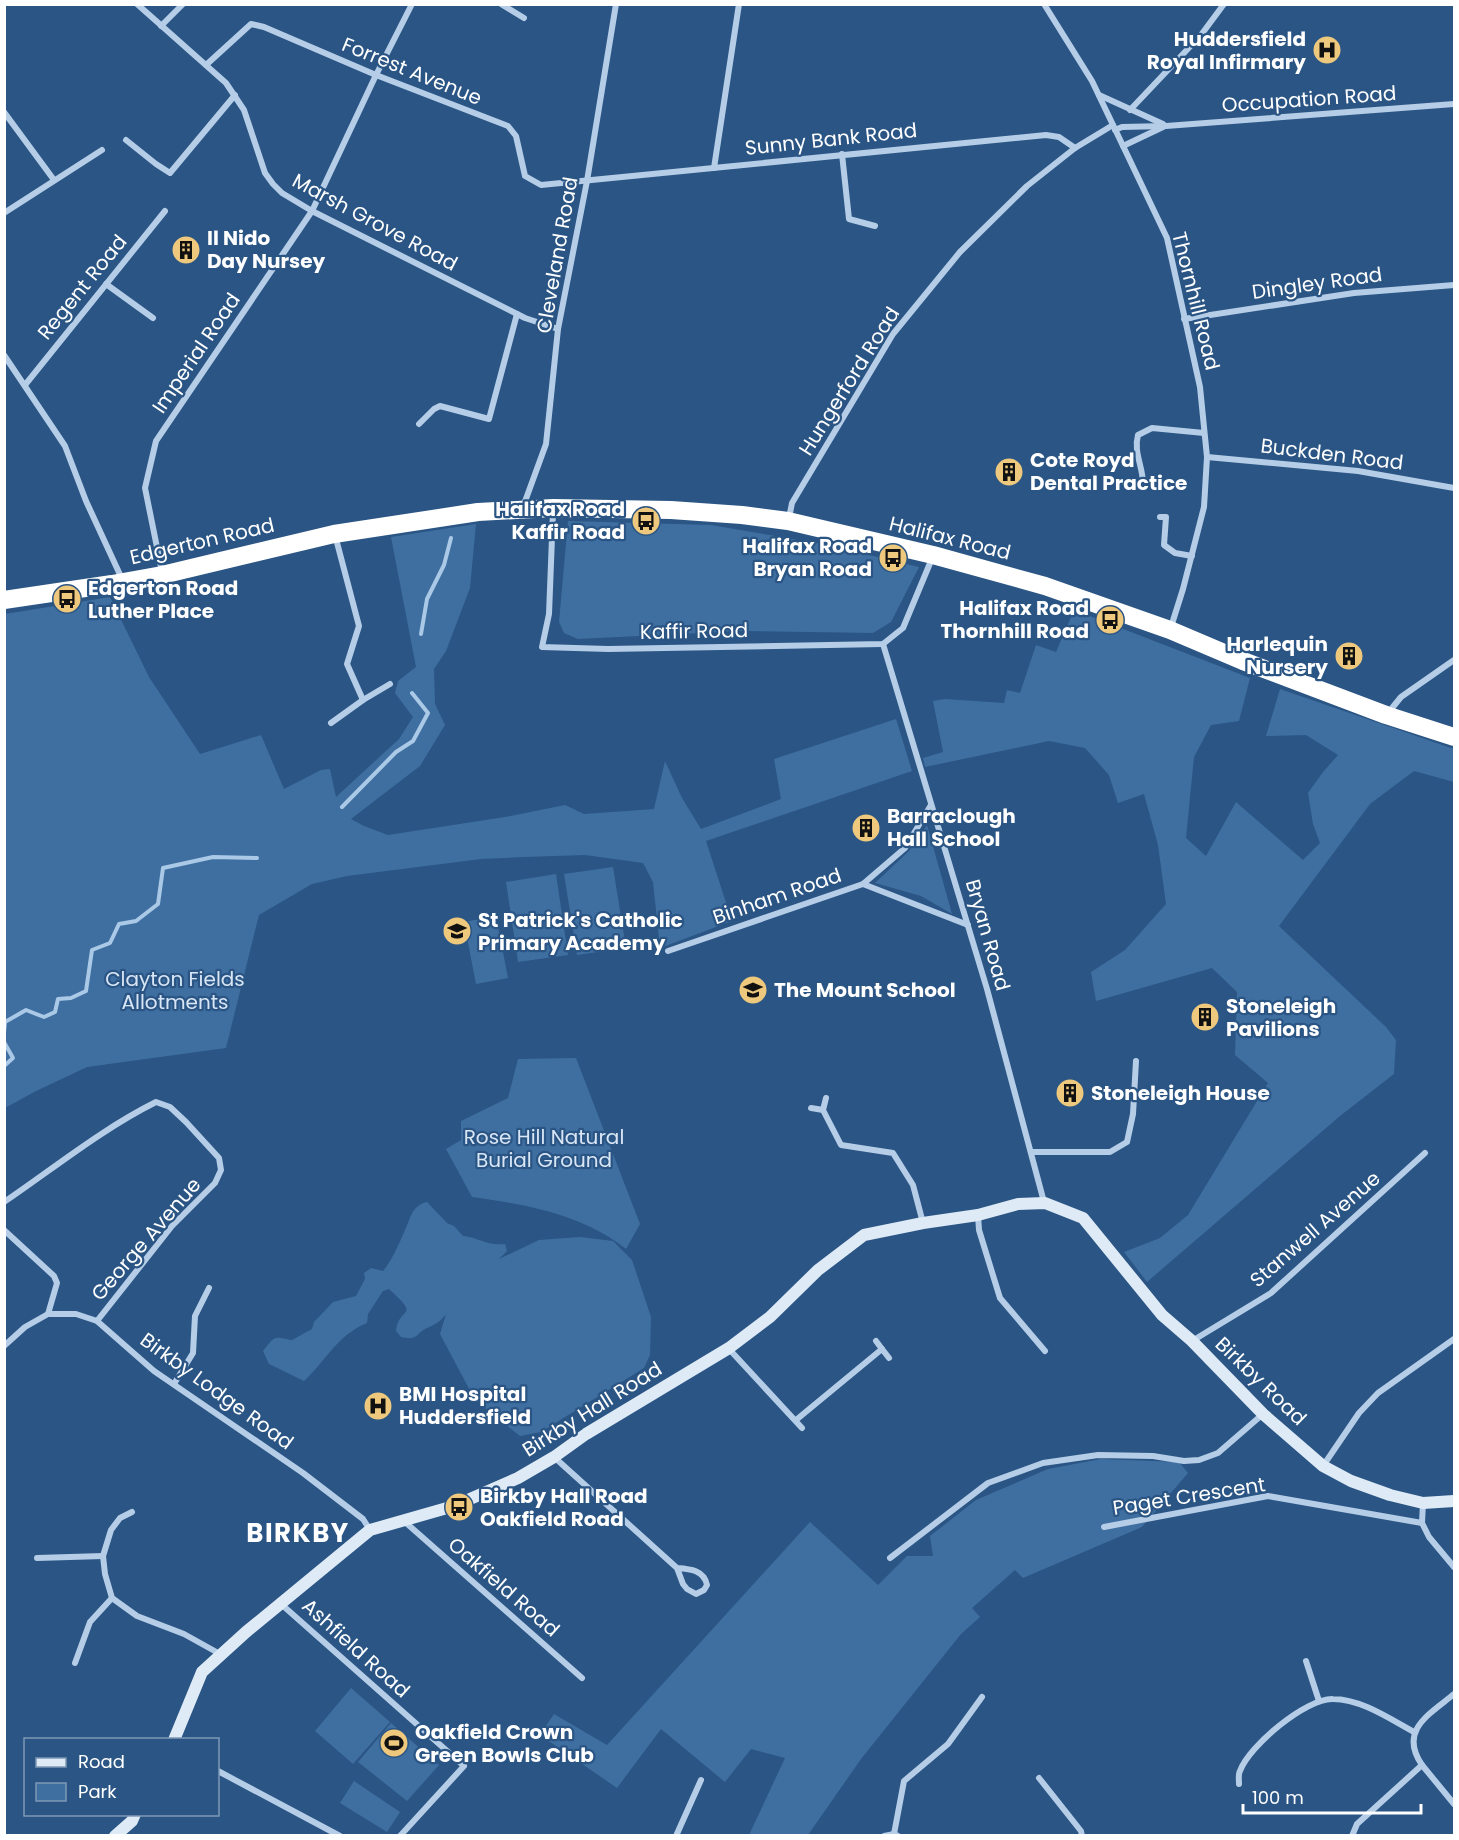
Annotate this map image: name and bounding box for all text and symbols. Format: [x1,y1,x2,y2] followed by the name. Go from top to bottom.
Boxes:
[1147,25,1306,76] place label: Huddersfield Royal Infirmary
[338,30,486,112] street label: Forrest Avenue
[1311,34,1343,66] hospital icon: Huddersfield Royal Infirmary
[1221,79,1397,119] street label: Occupation Road
[744,116,918,162] street label: Sunny Bank Road
[287,167,463,277] street label: Marsh Grove Road
[529,175,585,335] street label: Cleveland Road
[207,224,326,275] place label: Il Nido Day Nursey
[31,228,133,346] street label: Regent Road
[1165,229,1227,373] street label: Thornhill Road
[170,234,202,266] building icon: Il Nido Day Nursey
[1250,260,1384,306] street label: Dingley Road
[145,287,247,419] street label: Imperial Road
[792,301,906,461] street label: Hungerford Road
[1259,431,1405,477] street label: Buckden Road
[1030,446,1187,497] place label: Cote Royd Dental Practice
[993,456,1025,488] building icon: Cote Royd Dental Practice
[495,495,625,546] place label: Halifax Road Kaffir Road
[630,505,662,537] bus stop icon: Halifax Road Kaffir Road
[886,509,1014,567] street label: Halifax Road
[127,511,277,571] street label: Edgerton Road
[742,532,872,583] place label: Halifax Road Bryan Road
[877,542,909,574] bus stop icon: Halifax Road Bryan Road
[88,574,238,625] place label: Edgerton Road Luther Place
[51,583,83,615] bus stop icon: Edgerton Road Luther Place
[941,594,1089,645] place label: Halifax Road Thornhill Road
[1094,604,1126,636] bus stop icon: Halifax Road Thornhill Road
[640,616,748,646] street label: Kaffir Road
[1227,630,1328,681] place label: Harlequin Nursery
[1333,640,1365,672] building icon: Harlequin Nursery
[887,802,1016,853] place label: Barraclough Hall School
[850,812,882,844] building icon: Barraclough Hall School
[709,861,845,931] street label: Binham Road
[959,876,1017,994] street label: Bryan Road
[478,906,683,957] place label: St Patrick's Catholic Primary Academy
[441,915,473,947] school or university icon: St Patrick's Catholic Primary Academy
[105,965,245,1016] park label: Clayton Fields Allotments
[737,974,769,1006] school or university icon: The Mount School
[774,976,956,1004] place label: The Mount School
[1226,992,1336,1043] place label: Stoneleigh Pavilions
[1189,1001,1221,1033] building icon: Stoneleigh Pavilions
[1054,1077,1086,1109] building icon: Stoneleigh House
[1091,1079,1270,1107] place label: Stoneleigh House
[464,1123,624,1174] park label: Rose Hill Natural Burial Ground
[1244,1164,1386,1294] street label: Stanwell Avenue
[85,1171,207,1307] street label: George Avenue
[135,1326,299,1456] street label: Birkby Lodge Road
[1209,1330,1313,1432] street label: Birkby Road
[517,1355,667,1463] street label: Birkby Hall Road
[399,1380,531,1431] place label: BMI Hospital Huddersfield
[362,1390,394,1422] hospital icon: BMI Hospital Huddersfield
[1111,1470,1267,1522] street label: Paget Crescent
[480,1482,648,1533] place label: Birkby Hall Road Oakfield Road
[443,1491,475,1523] bus stop icon: Birkby Hall Road Oakfield Road
[246,1515,350,1551] district label: BIRKBY
[442,1531,566,1643] street label: Oakfield Road
[296,1592,416,1704] street label: Ashfield Road
[415,1718,594,1769] place label: Oakfield Crown Green Bowls Club
[378,1727,410,1759] sports icon: Oakfield Crown Green Bowls Club
[24,1738,219,1816] legend
[78,1749,125,1774] text: Road
[1243,1777,1422,1815] scale bar
[78,1779,117,1804] text: Park
[1252,1785,1304,1810] text: 100 m

